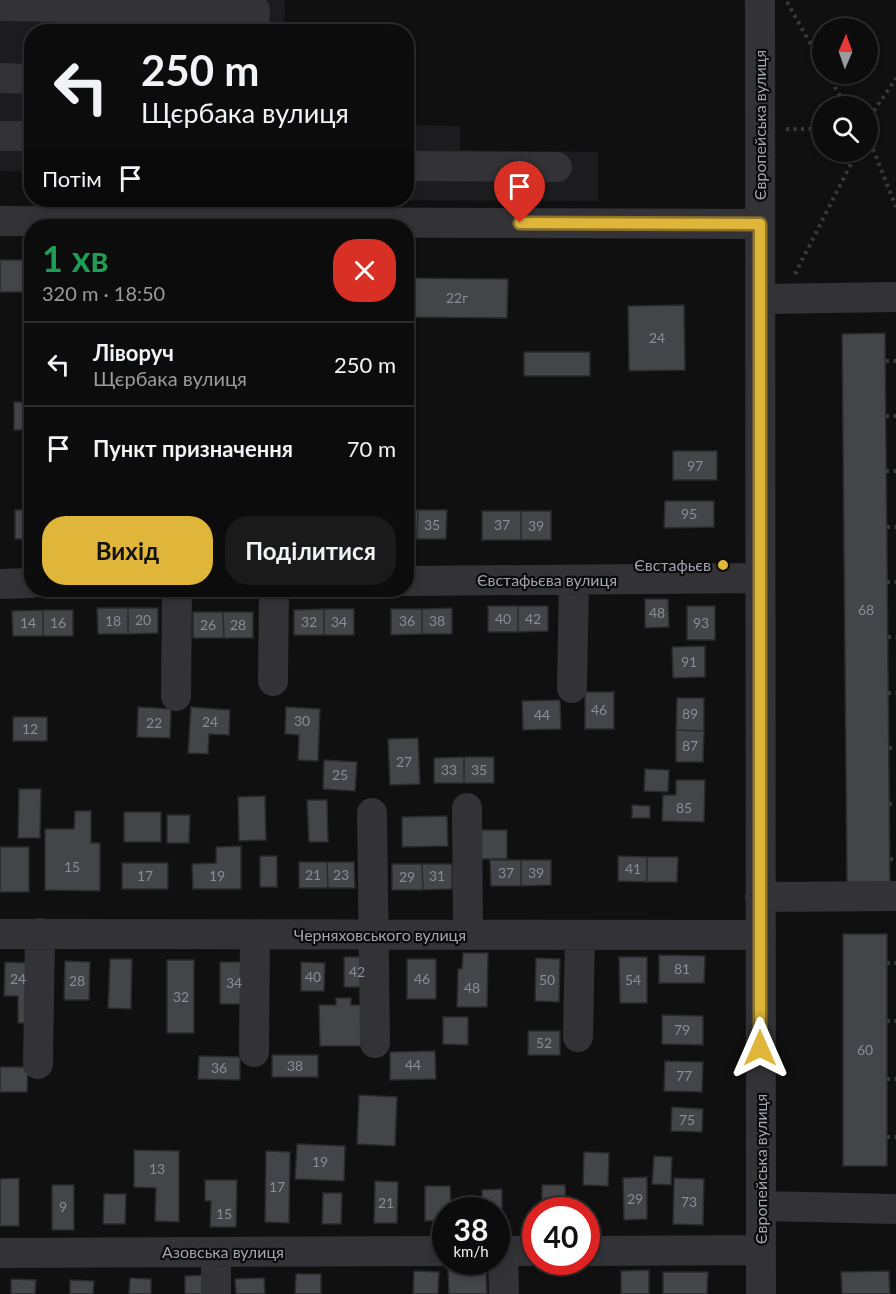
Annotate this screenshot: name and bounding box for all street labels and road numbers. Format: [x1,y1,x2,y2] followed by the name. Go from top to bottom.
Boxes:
[750,50,769,200] street label: Європейська вулиця
[477,570,617,589] street label: Євстафьєва вулиця
[294,925,466,944] street label: Черняховського вулиця
[751,1094,770,1244] street label: Європейська вулиця
[162,1242,284,1261] street label: Азовська вулиця

